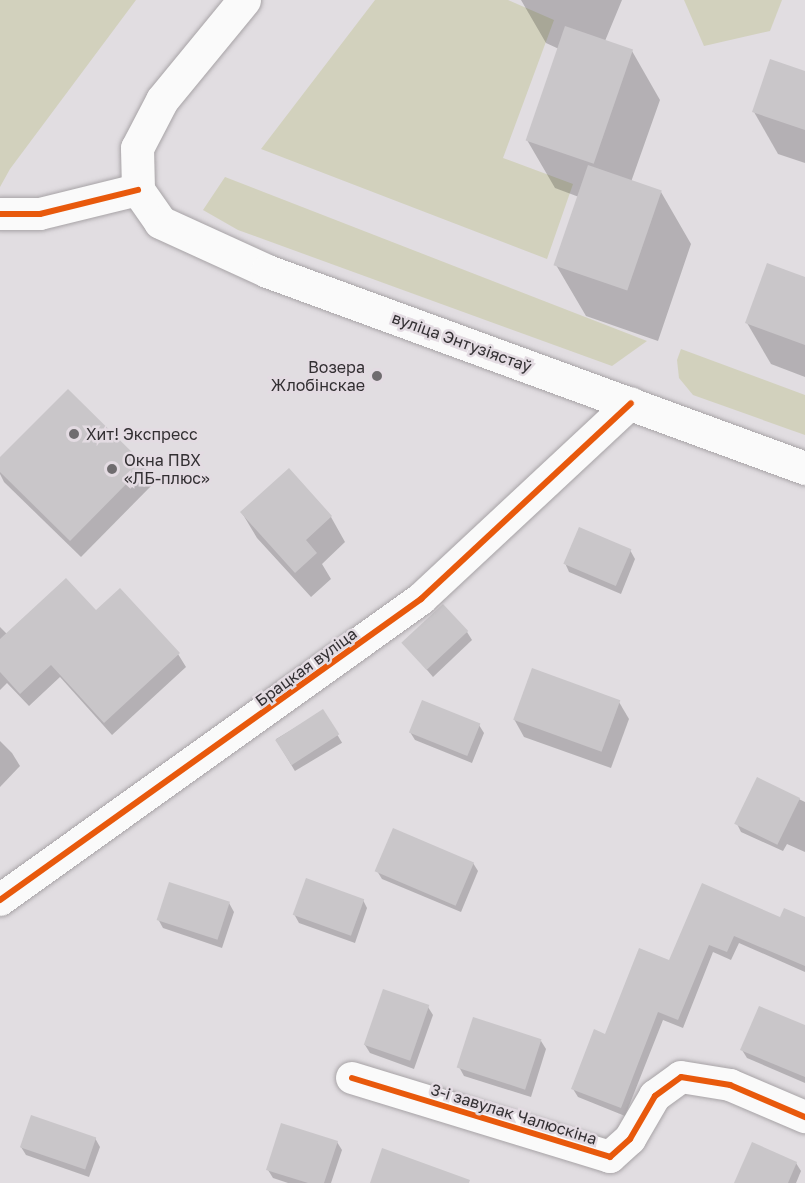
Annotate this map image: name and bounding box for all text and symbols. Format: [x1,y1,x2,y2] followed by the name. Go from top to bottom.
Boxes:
[390,308,534,376] street label: вуліца Энтузіястаў
[271,357,365,395] place label: Возера Жлобінскае
[370,369,384,383] marker: Возера Жлобінскае
[86,424,198,444] place label: Хит! Экспресс
[67,427,81,441] marker: Хит! Экспресс
[124,450,210,488] place label: Окна ПВХ «ЛБ-плюс»
[105,462,119,476] marker: Окна ПВХ «ЛБ-плюс»
[252,624,360,710] street label: Брацкая вуліца
[429,1080,599,1148] street label: 3-і завулак Чалюскіна

